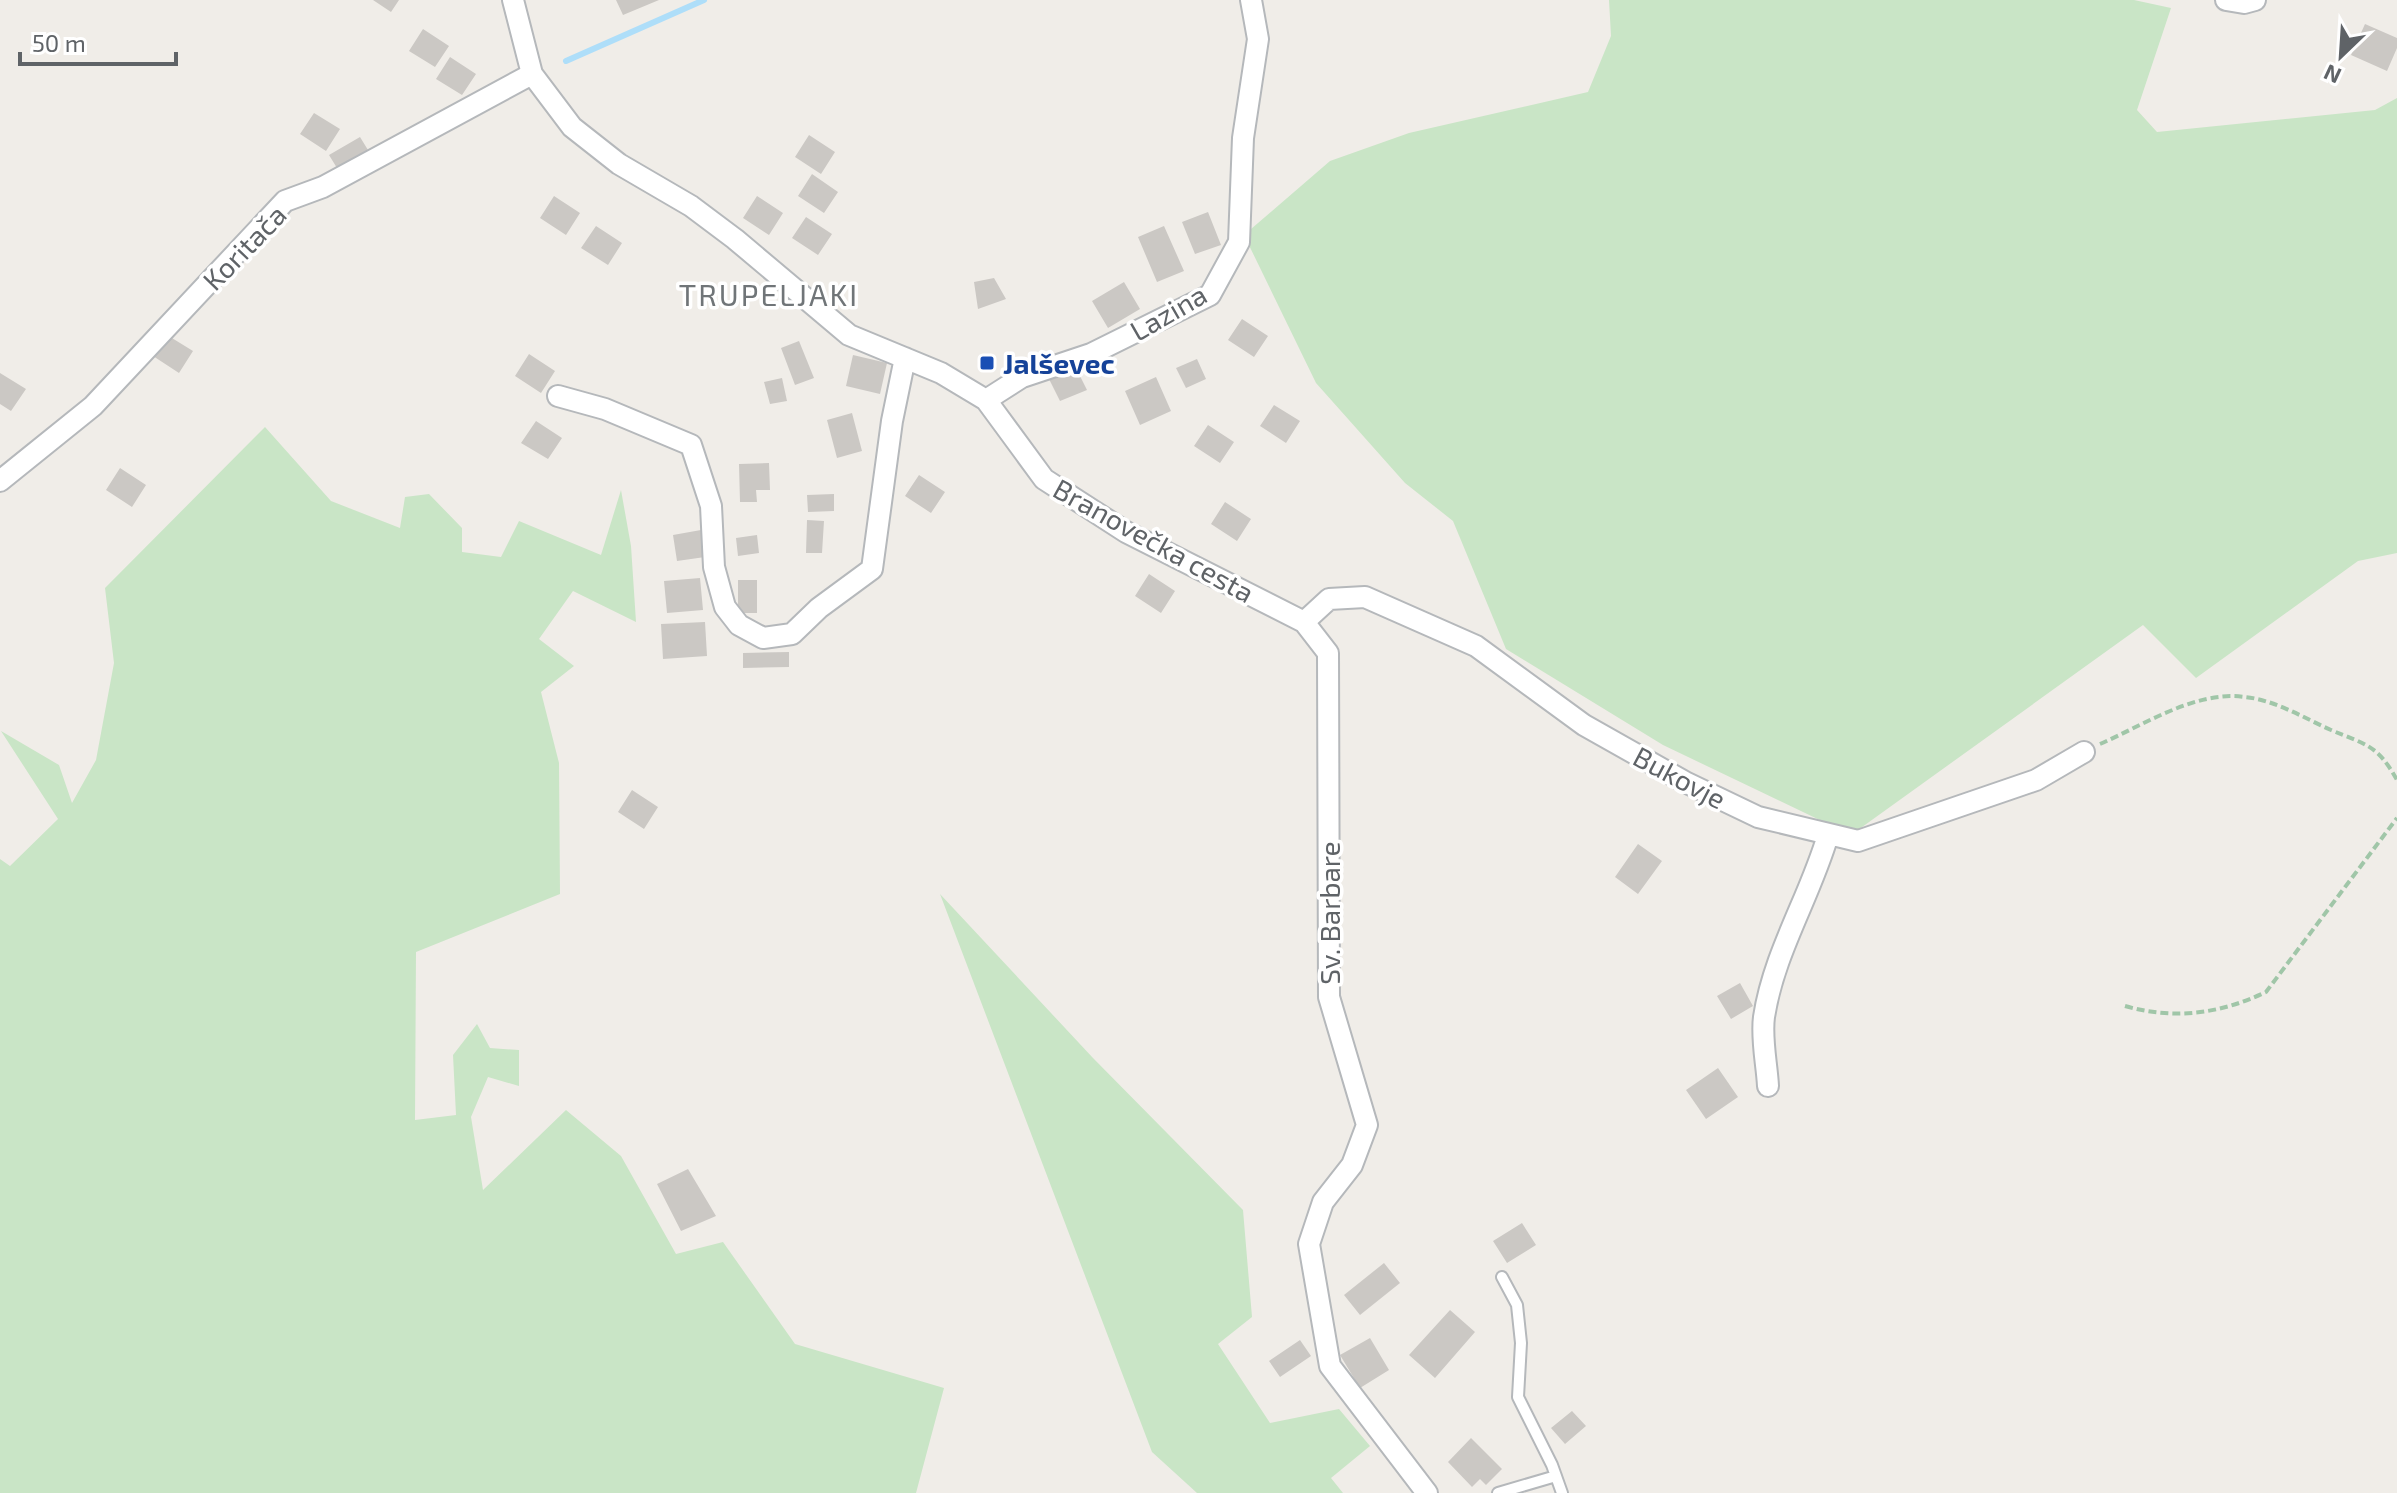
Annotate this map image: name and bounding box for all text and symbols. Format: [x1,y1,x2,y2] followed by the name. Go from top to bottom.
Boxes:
[20,16,176,66] scale bar
[2301,16,2381,96] north arrow
[32,28,86,57] text: 50 m
[2319,60,2345,90] text: N
[195,197,293,297] street label: Koritača
[679,276,859,312] district label: TRUPELJAKI
[1124,277,1212,347] street label: Lazina
[1003,346,1115,380] place label: Jalševec
[978,354,996,372] marker: Jalševec
[1048,471,1260,609] street label: Branovečka cesta
[1628,739,1732,815] street label: Bukovje
[1312,841,1346,985] street label: Sv. Barbare

